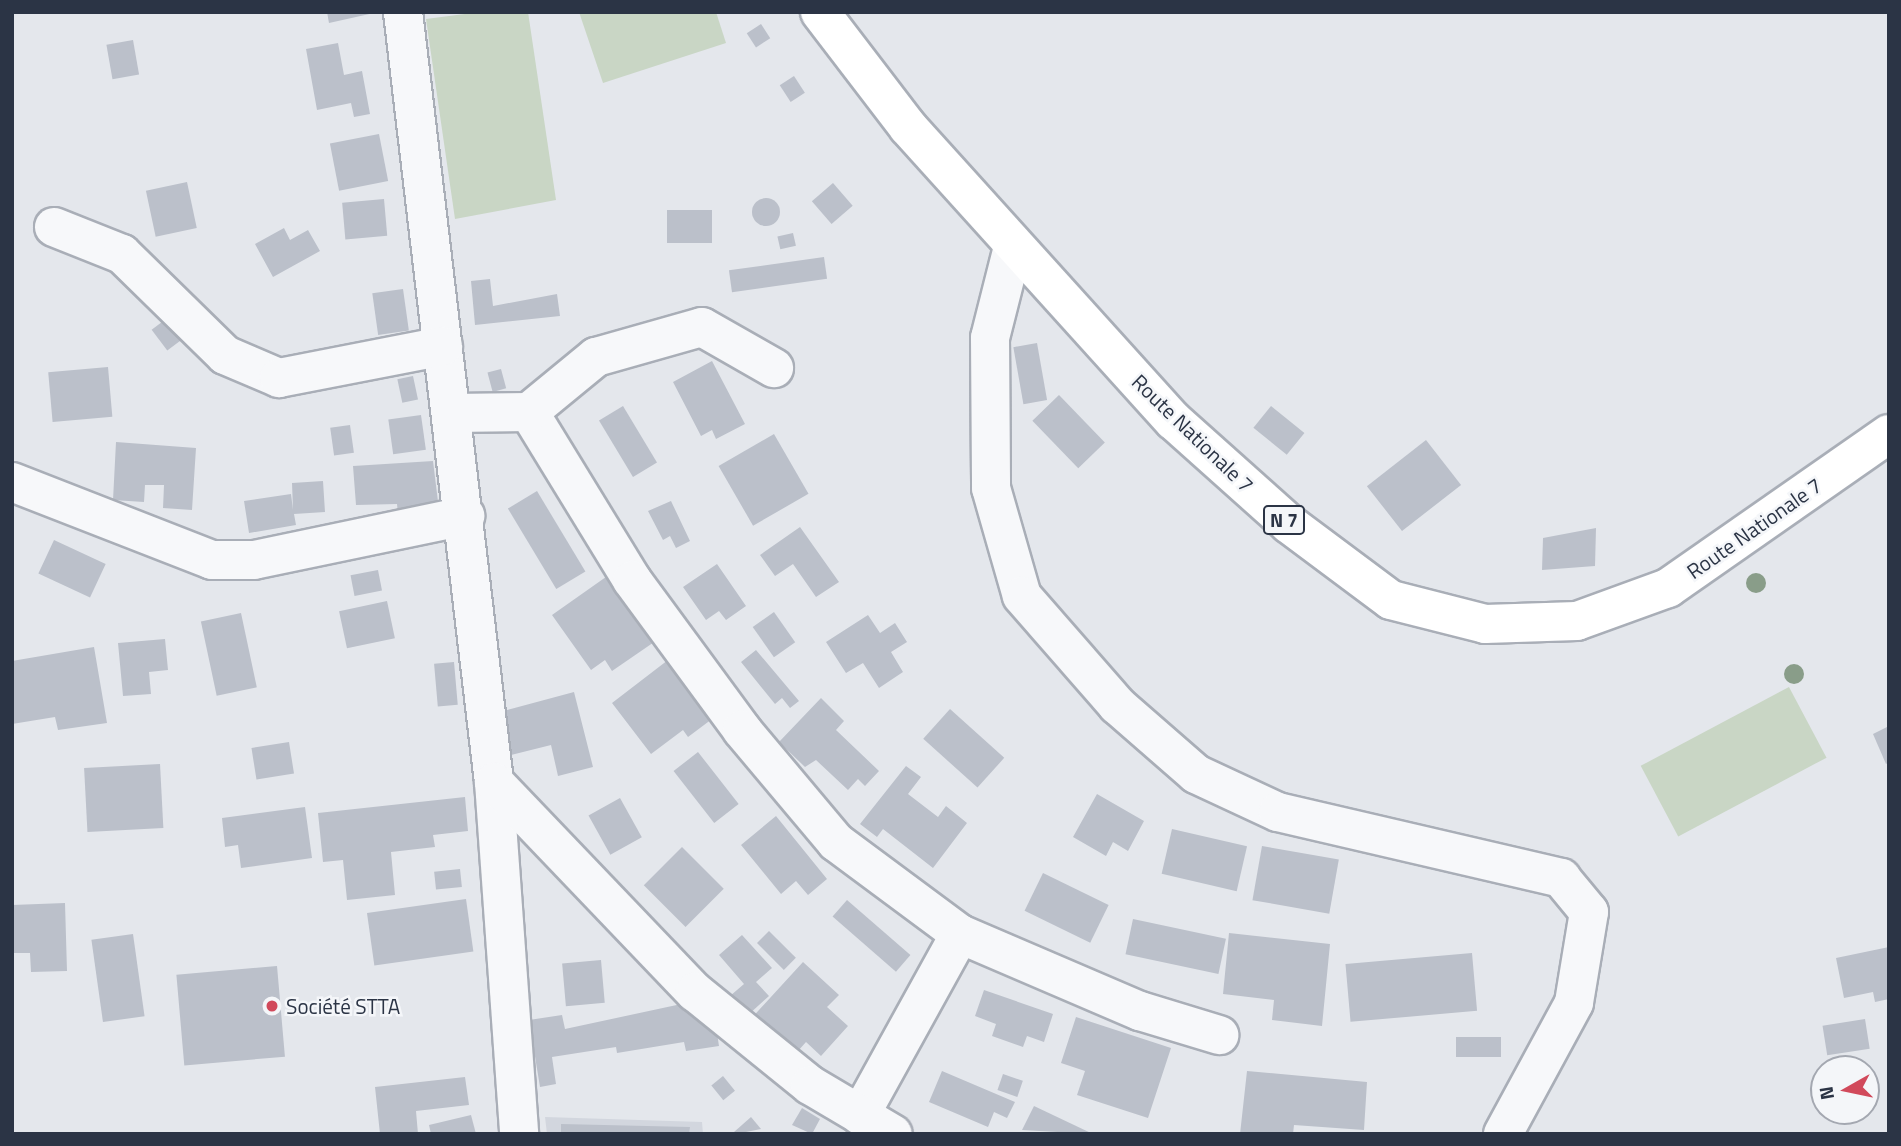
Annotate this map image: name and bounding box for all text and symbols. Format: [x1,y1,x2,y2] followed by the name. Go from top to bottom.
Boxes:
[1127,369,1259,497] street label: Route Nationale 7
[1682,472,1826,584] street label: Route Nationale 7
[1263,505,1305,536] road number: N 7
[286,993,400,1019] place label: Société STTA
[264,998,280,1014] marker: Société STTA
[1810,1055,1880,1125] north arrow
[1810,1084,1841,1102] text: N

